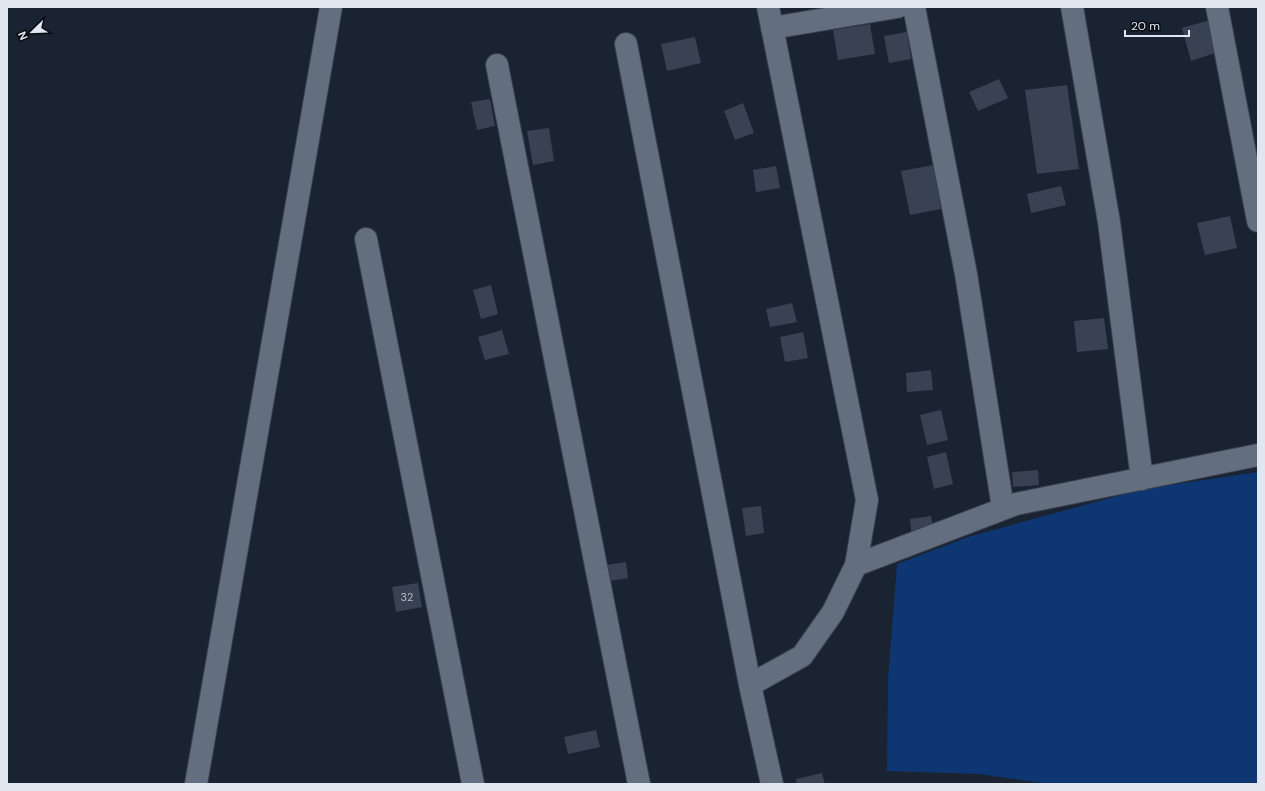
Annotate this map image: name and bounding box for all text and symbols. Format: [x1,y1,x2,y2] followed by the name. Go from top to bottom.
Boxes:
[12,12,52,52] north arrow
[1125,12,1189,38] scale bar
[1131,18,1160,34] text: 20 m
[15,29,31,42] text: N
[401,590,413,604] house number: 32

